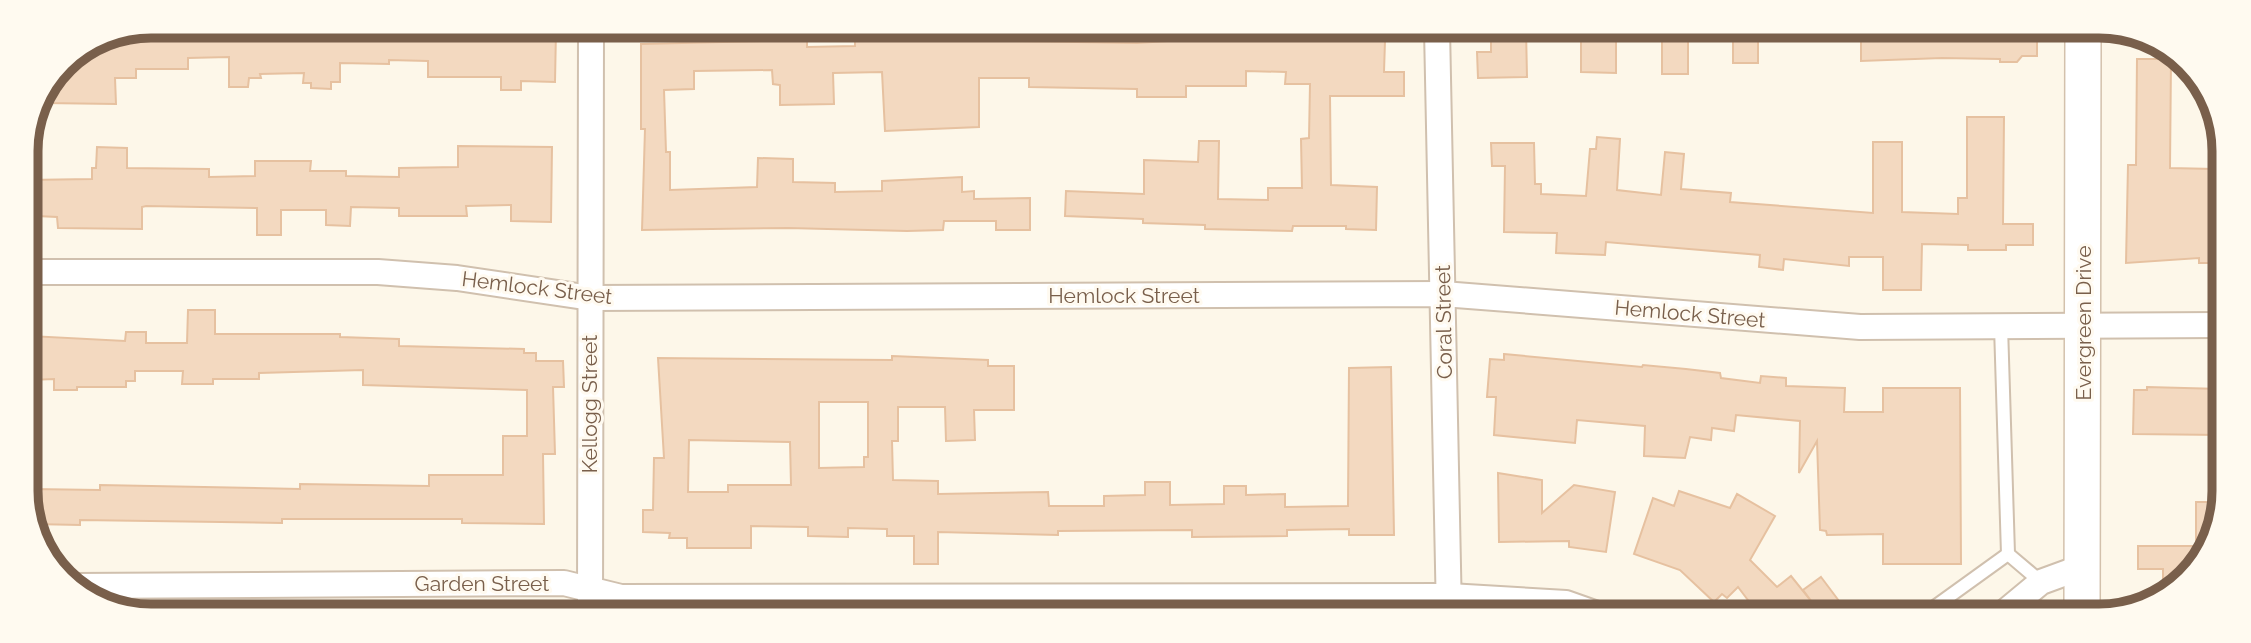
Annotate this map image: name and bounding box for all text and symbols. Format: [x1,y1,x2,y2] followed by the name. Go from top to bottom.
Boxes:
[2071,246,2096,400] street label: Evergreen Drive
[1430,265,1457,379] street label: Coral Street
[460,266,614,309] street label: Hemlock Street
[1048,283,1200,308] street label: Hemlock Street
[1614,294,1767,333] street label: Hemlock Street
[577,335,602,473] street label: Kellogg Street
[415,571,549,596] street label: Garden Street

